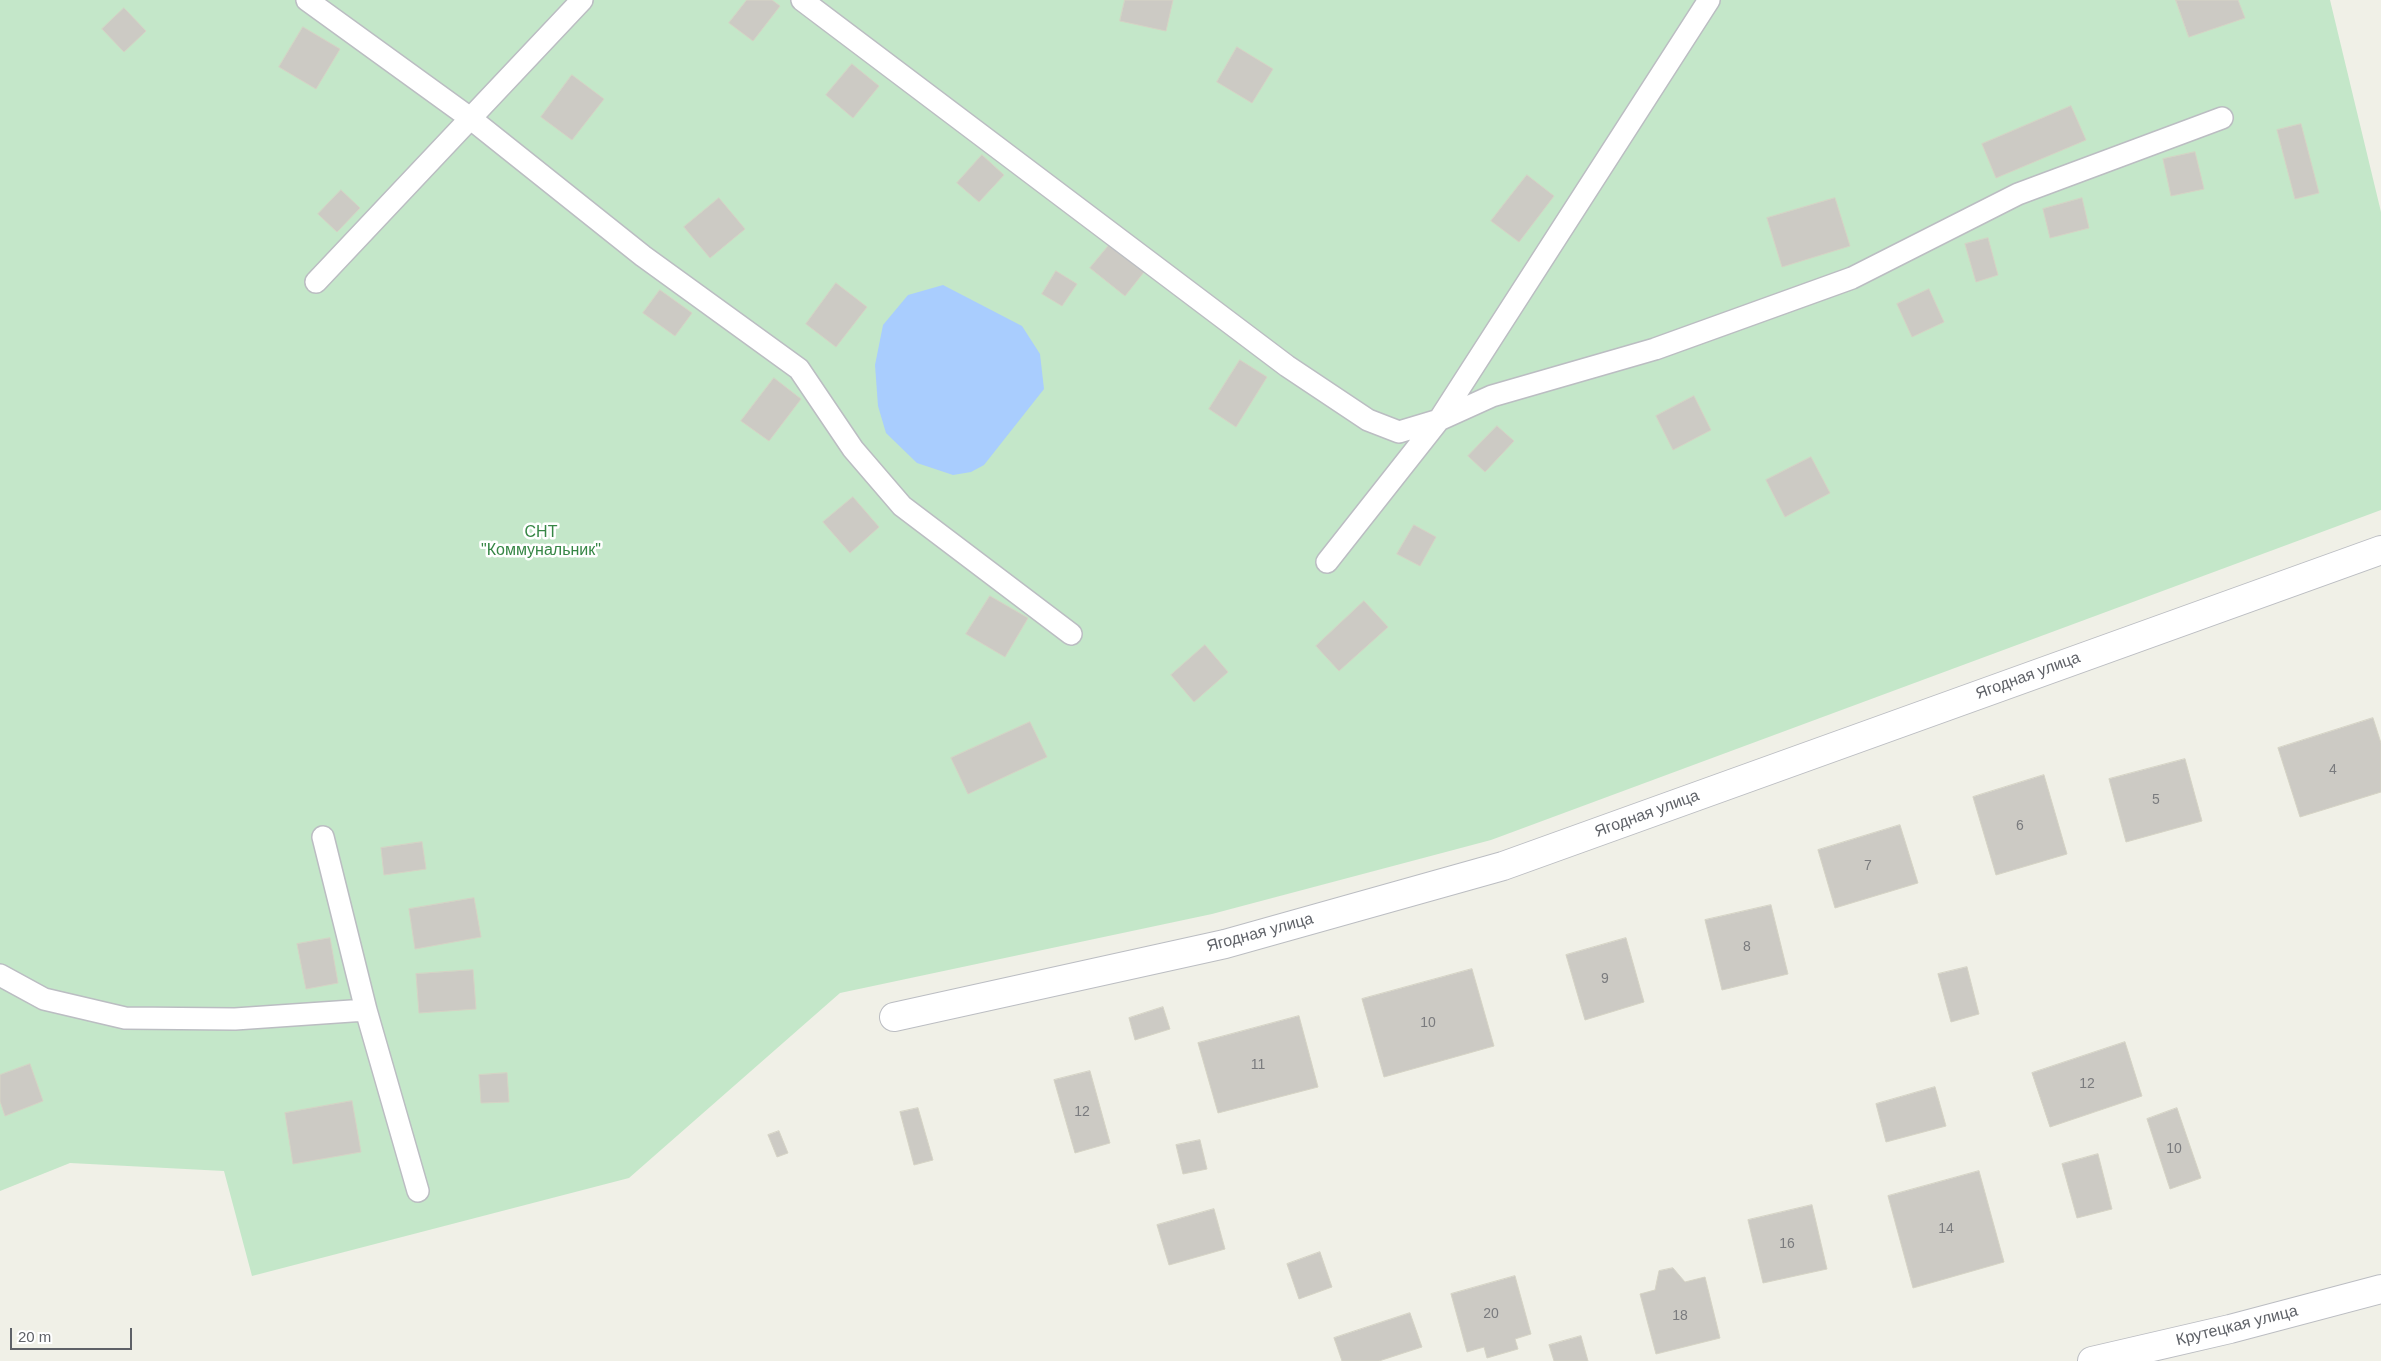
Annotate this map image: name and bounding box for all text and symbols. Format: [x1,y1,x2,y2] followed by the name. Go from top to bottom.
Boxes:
[481,523,601,561] park label: СНТ "Коммунальник"
[1973,648,2083,704] street label: Ягодная улица
[2329,762,2337,778] house number: 4
[1592,786,1702,842] street label: Ягодная улица
[2152,792,2160,808] house number: 5
[2016,818,2024,834] house number: 6
[1864,858,1872,874] house number: 7
[1205,910,1315,956] street label: Ягодная улица
[1743,939,1751,955] house number: 8
[1601,971,1609,987] house number: 9
[1420,1015,1436,1031] house number: 10
[1251,1057,1265,1073] house number: 11
[2079,1076,2095,1092] house number: 12
[1074,1104,1090,1120] house number: 12
[2166,1141,2182,1157] house number: 10
[1938,1221,1954,1237] house number: 14
[1779,1236,1795,1252] house number: 16
[2174,1302,2300,1350] street label: Крутецкая улица
[1483,1306,1499,1322] house number: 20
[1672,1308,1688,1324] house number: 18
[12,1318,135,1350] scale bar
[18,1328,51,1345] text: 20 m

